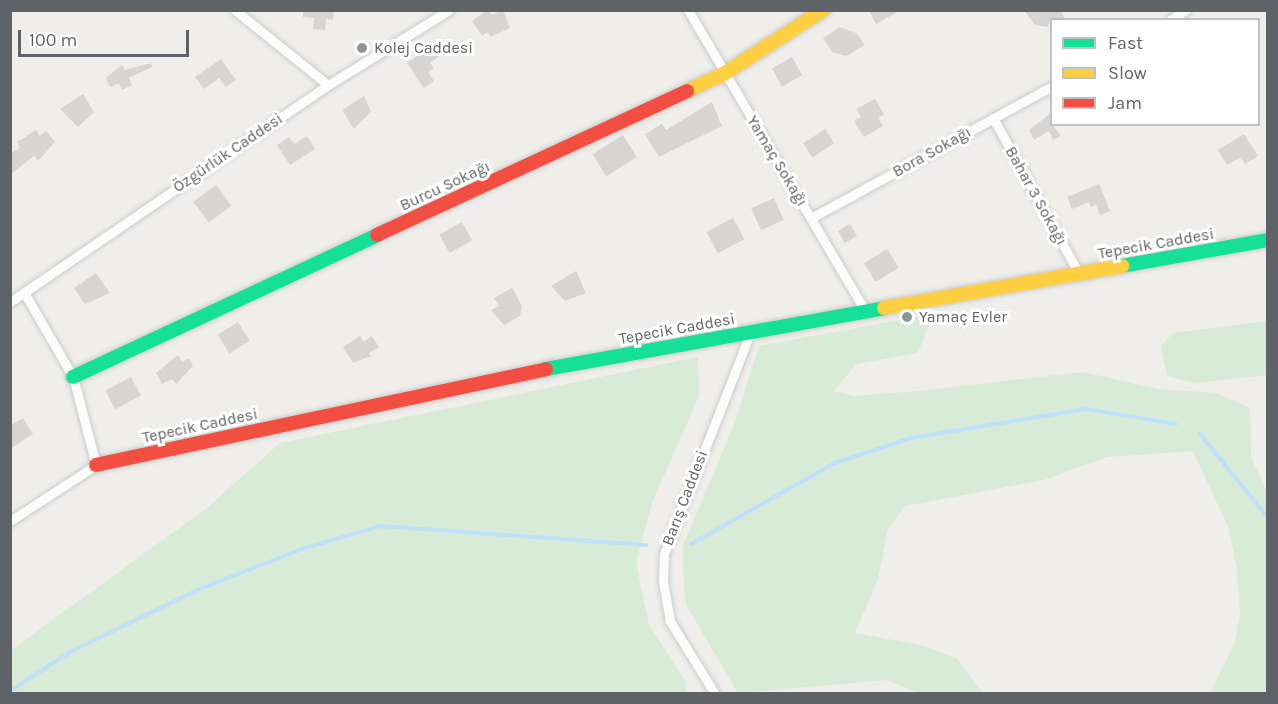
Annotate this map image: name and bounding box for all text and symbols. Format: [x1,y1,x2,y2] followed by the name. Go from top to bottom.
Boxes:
[21,18,192,56] scale bar
[1050,18,1260,126] legend
[29,29,77,51] text: 100 m
[1108,32,1143,54] text: Fast
[374,38,473,58] place label: Kolej Caddesi
[355,41,369,55] marker: Kolej Caddesi
[1108,62,1147,84] text: Slow
[1108,92,1142,114] text: Jam
[169,109,287,197] street label: Özgürlük Caddesi
[742,112,812,210] street label: Yamaç Sokağı
[889,122,975,182] street label: Bora Sokağı
[1001,143,1071,249] street label: Bahar 3 Sokağı
[397,157,493,215] street label: Burcu Sokağı
[1097,224,1215,264] street label: Tepecik Caddesi
[919,307,1007,327] place label: Yamaç Evler
[618,309,736,349] street label: Tepecik Caddesi
[900,310,914,324] marker: Yamaç Evler
[141,404,259,448] street label: Tepecik Caddesi
[658,448,712,548] street label: Barış Caddesi

